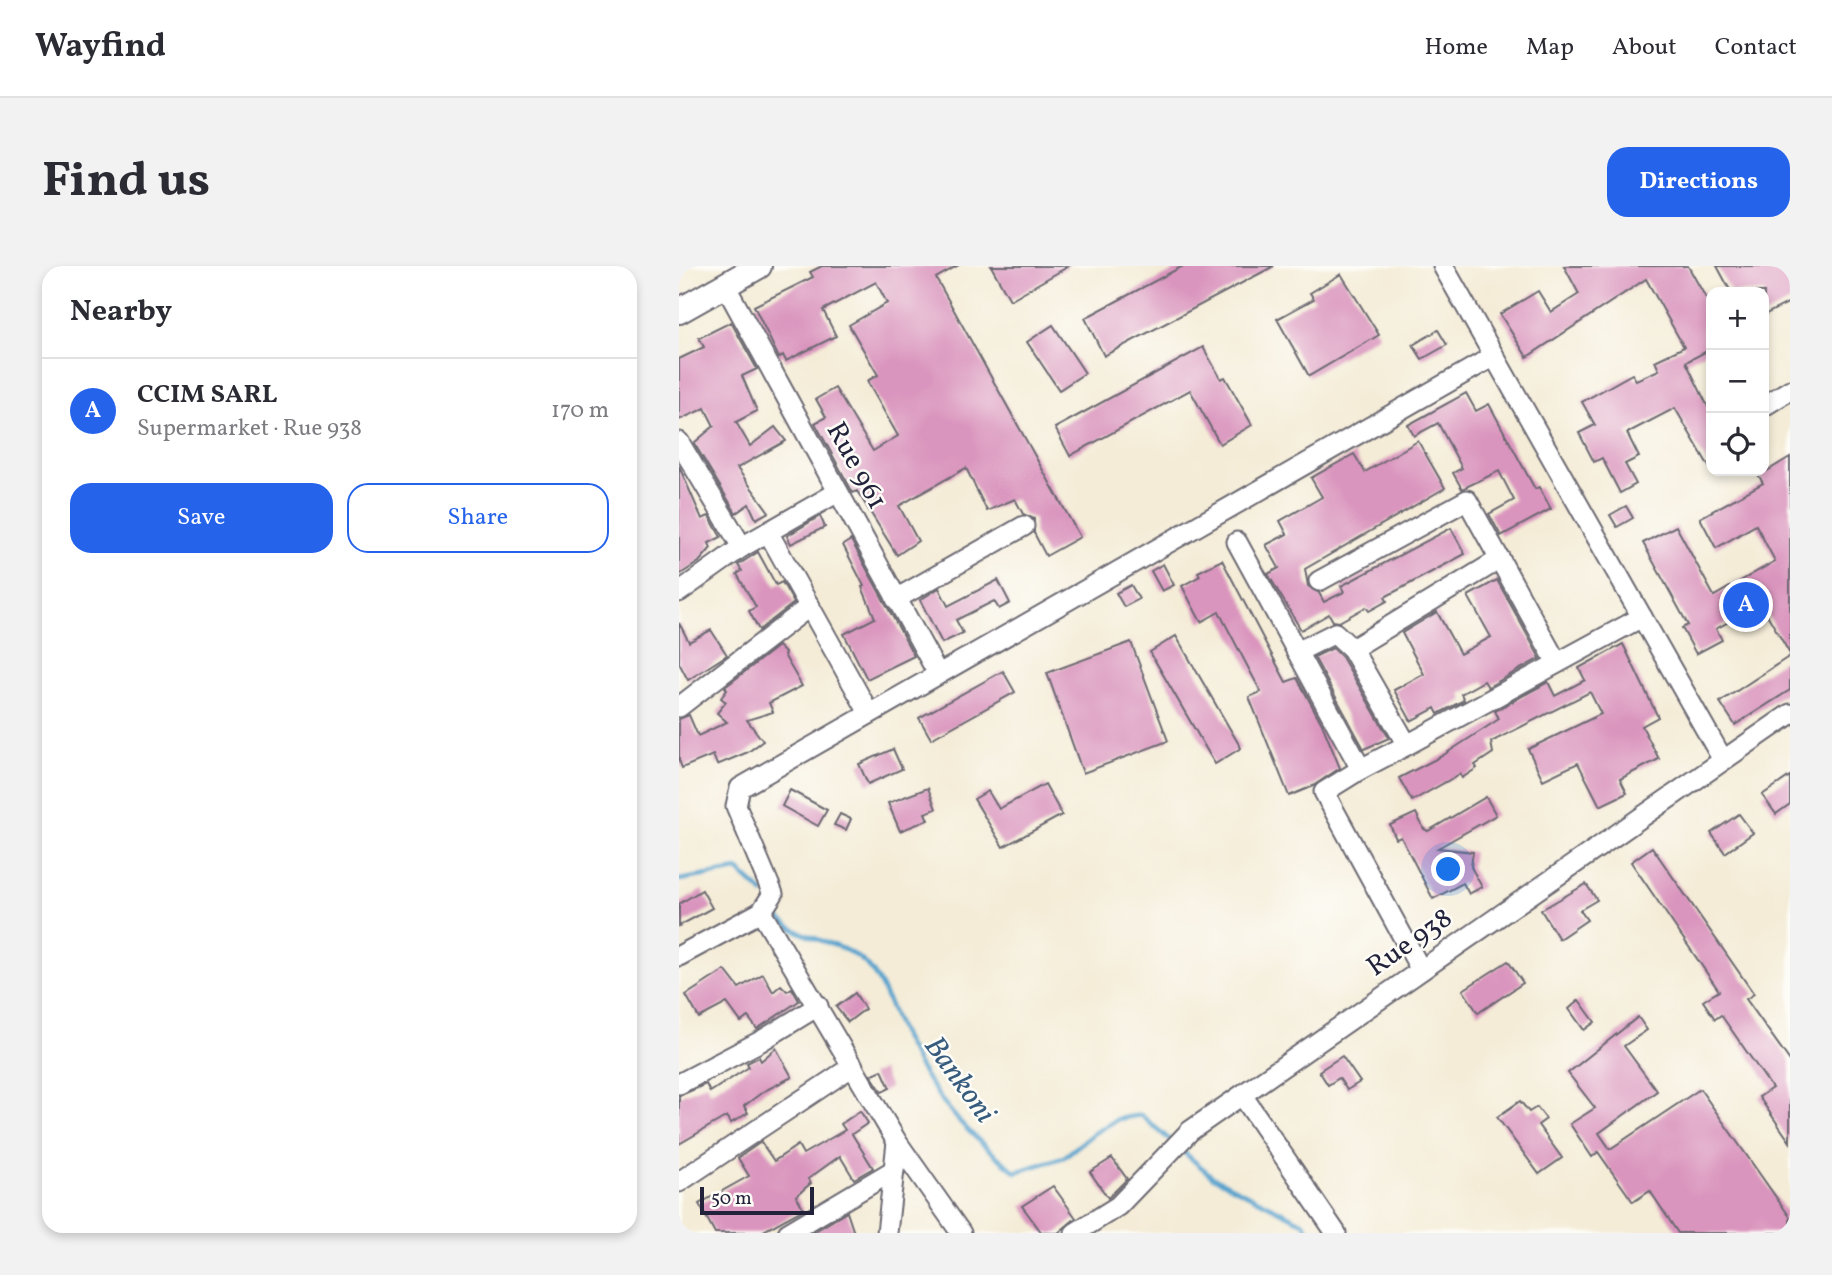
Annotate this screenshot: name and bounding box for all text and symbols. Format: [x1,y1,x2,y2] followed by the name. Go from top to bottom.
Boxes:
[35,25,166,71] text: Wayfind
[1424,31,1488,65] text: Home
[1526,31,1574,65] text: Map
[1612,31,1677,65] text: About
[1715,31,1797,65] text: Contact
[1607,147,1790,217] button: Directions
[42,148,210,217] text: Find us
[1706,287,1769,476] map controls
[1706,287,1769,350] button: +
[70,291,172,333] text: Nearby
[1706,350,1769,413] button: −
[137,377,277,413] text: CCIM SARL
[85,395,101,427] text: A
[551,395,609,427] text: 170 m
[137,413,362,445] text: Supermarket · Rue 938
[1706,413,1769,476] button: locate
[816,415,896,517] street label: Rue 961
[70,483,333,553] button: Save
[347,483,609,553] button: Share
[1723,579,1769,631] pin: A
[1431,852,1465,886] your location
[1359,899,1461,987] street label: Rue 938
[913,1028,1005,1133] water label: Bankoni
[700,1184,814,1216] scale bar
[711,1186,752,1212] text: 50 m

